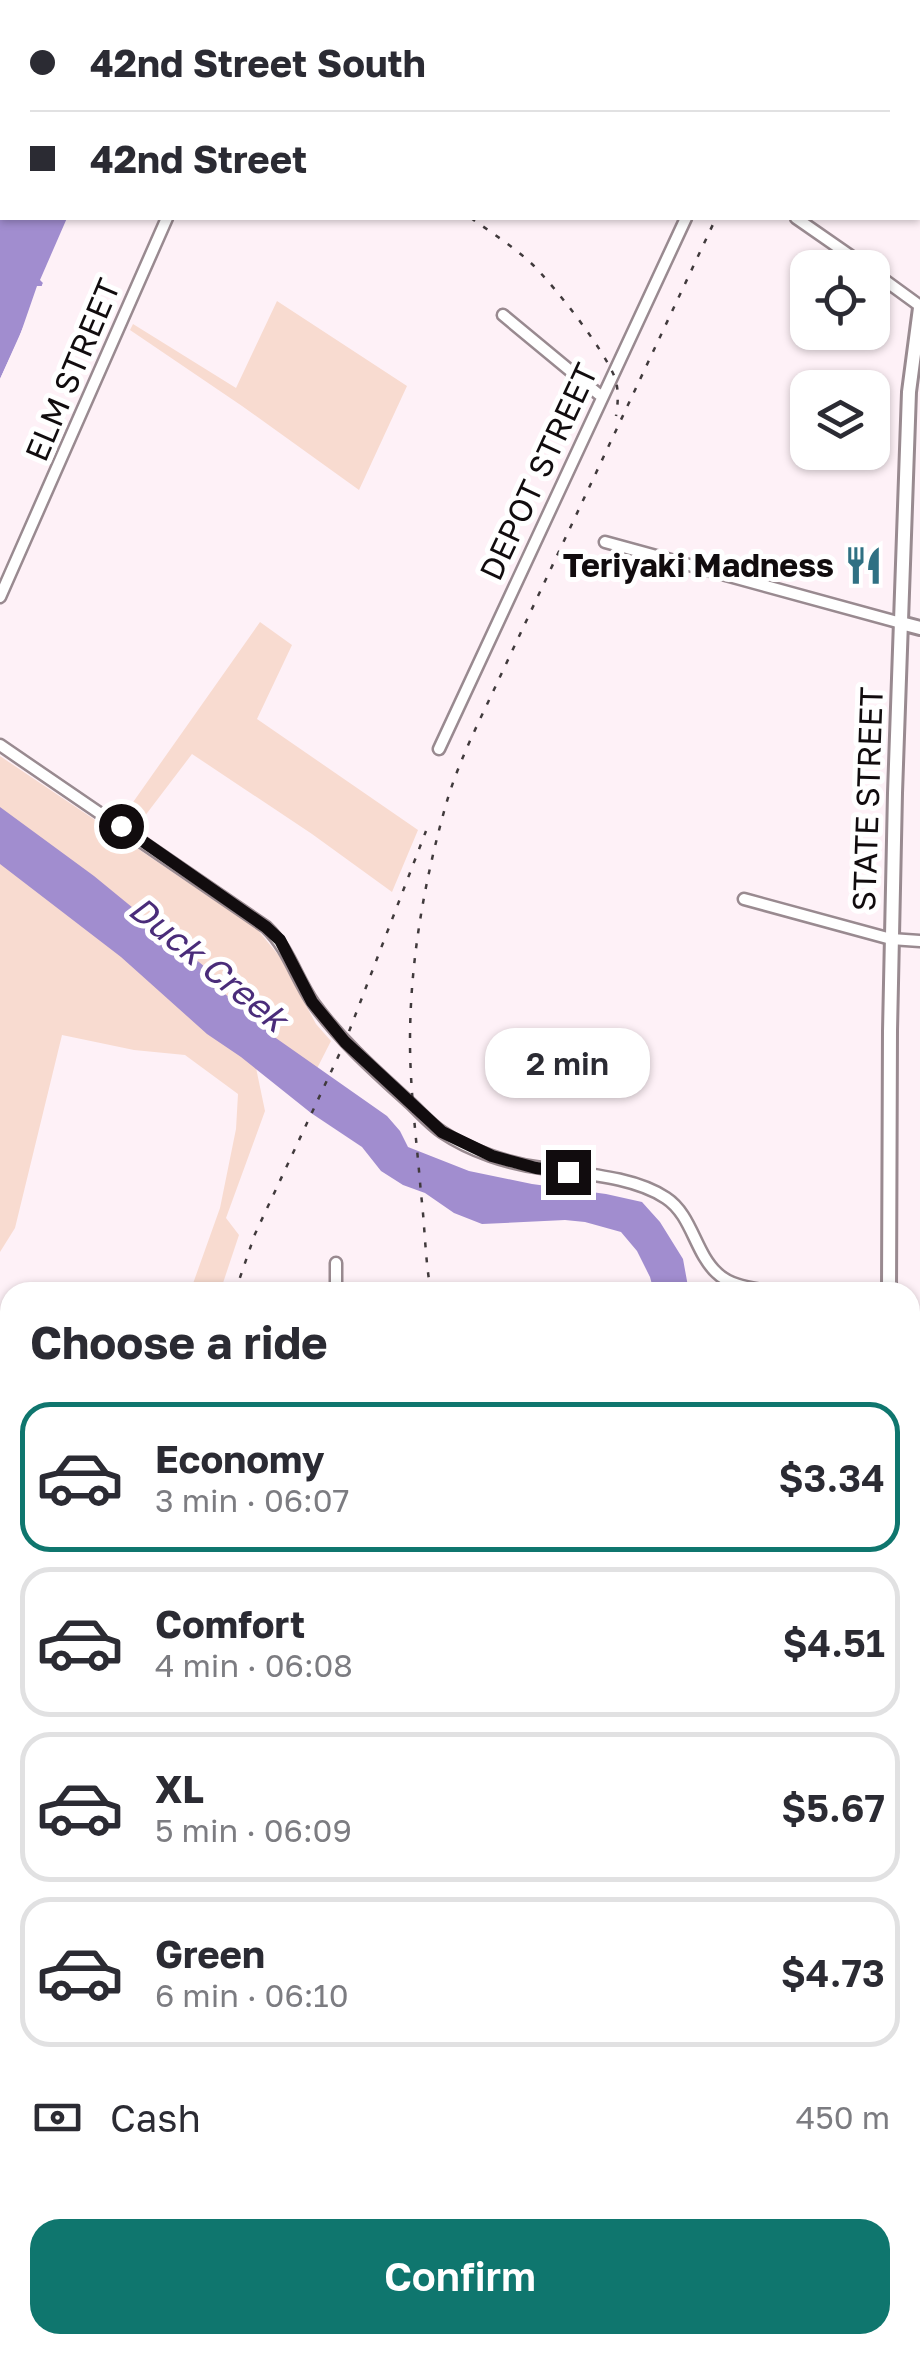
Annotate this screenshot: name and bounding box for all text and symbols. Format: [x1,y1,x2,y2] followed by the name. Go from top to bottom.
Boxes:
[90,40,426,85] text: 42nd Street South
[90,136,307,181] text: 42nd Street
[790,250,890,470] map controls
[790,250,890,350] button: locate
[17,273,128,466] street label: ELM STREET
[471,357,605,586] street label: DEPOT STREET
[790,370,890,470] button: layers
[843,545,885,587] restaurant icon: Teriyaki Madness
[563,546,834,584] place label: Teriyaki Madness
[844,686,890,912] street label: STATE STREET
[99,804,144,849] route start
[121,887,298,1042] water label: Duck Creek
[486,1027,650,1097] callout: 2 min
[526,1044,609,1082] text: 2 min
[546,1150,591,1195] route end
[30,1315,328,1369] text: Choose a ride
[35,1432,125,1522] icon: car
[155,1436,324,1481] text: Economy
[778,1455,885,1500] text: $3.34
[155,1481,350,1519] text: 3 min · 06:07
[35,1597,125,1687] icon: car
[155,1601,305,1646] text: Comfort
[782,1620,885,1665] text: $4.51
[155,1646,353,1684] text: 4 min · 06:08
[35,1762,125,1852] icon: car
[155,1766,204,1811] text: XL
[781,1785,885,1830] text: $5.67
[155,1811,352,1849] text: 5 min · 06:09
[35,1927,125,2017] icon: car
[155,1931,265,1976] text: Green
[781,1950,885,1995] text: $4.73
[155,1976,349,2014] text: 6 min · 06:10
[30,2090,85,2145] icon: cash
[110,2095,201,2140] text: Cash
[796,2098,890,2136] text: 450 m
[30,2219,890,2334] button: Confirm

